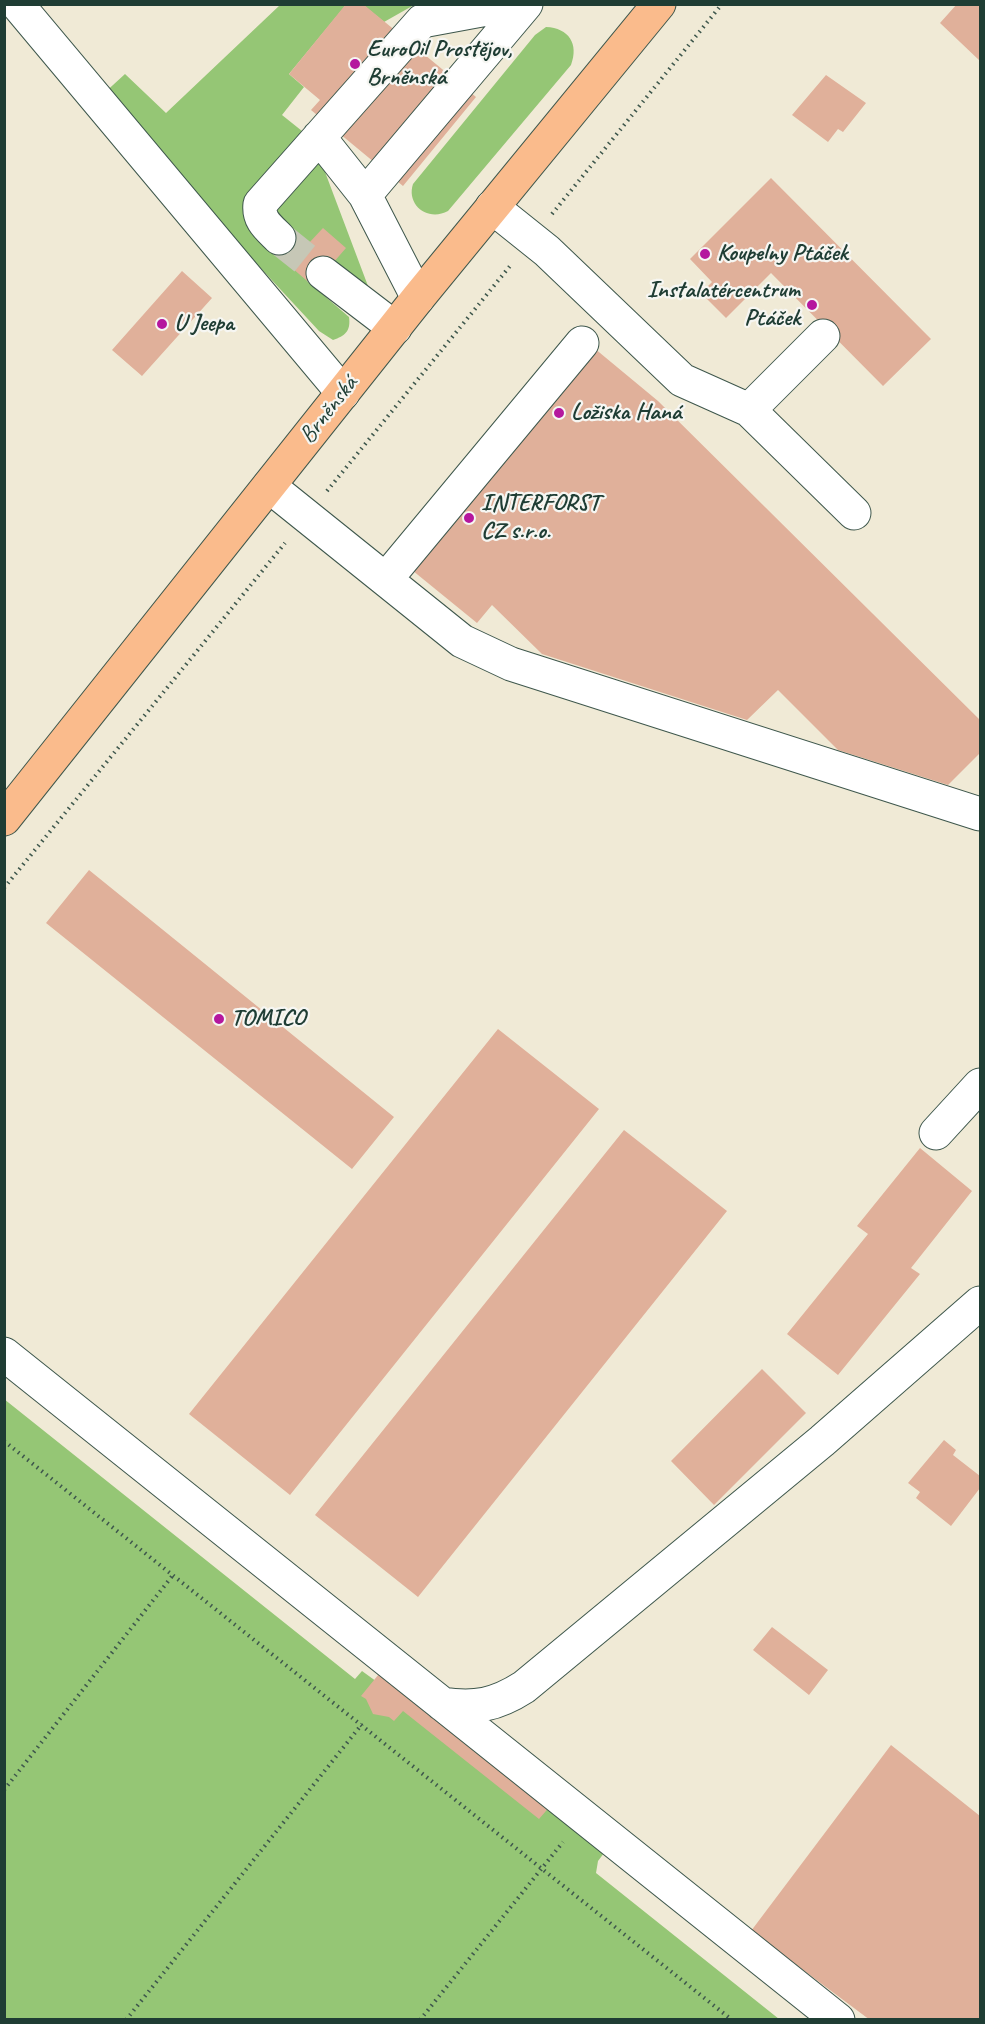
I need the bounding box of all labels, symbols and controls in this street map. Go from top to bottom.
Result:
place label: EuroOil Prostějov, Brněnská [367,36,512,92]
marker: EuroOil Prostějov, Brněnská [348,57,362,71]
place label: Koupelny Ptáček [717,240,848,268]
marker: Koupelny Ptáček [698,247,712,261]
place label: Instalatércentrum Ptáček [647,277,800,333]
marker: Instalatércentrum Ptáček [805,298,819,312]
place label: U Jeepa [174,310,234,338]
marker: U Jeepa [155,317,169,331]
street label: Brněnská [294,370,364,450]
place label: Ložiska Haná [571,399,681,427]
marker: Ložiska Haná [552,406,566,420]
place label: INTERFORST CZ s.r.o. [481,490,600,546]
marker: INTERFORST CZ s.r.o. [462,511,476,525]
place label: TOMICO [231,1005,305,1033]
marker: TOMICO [212,1012,226,1026]

